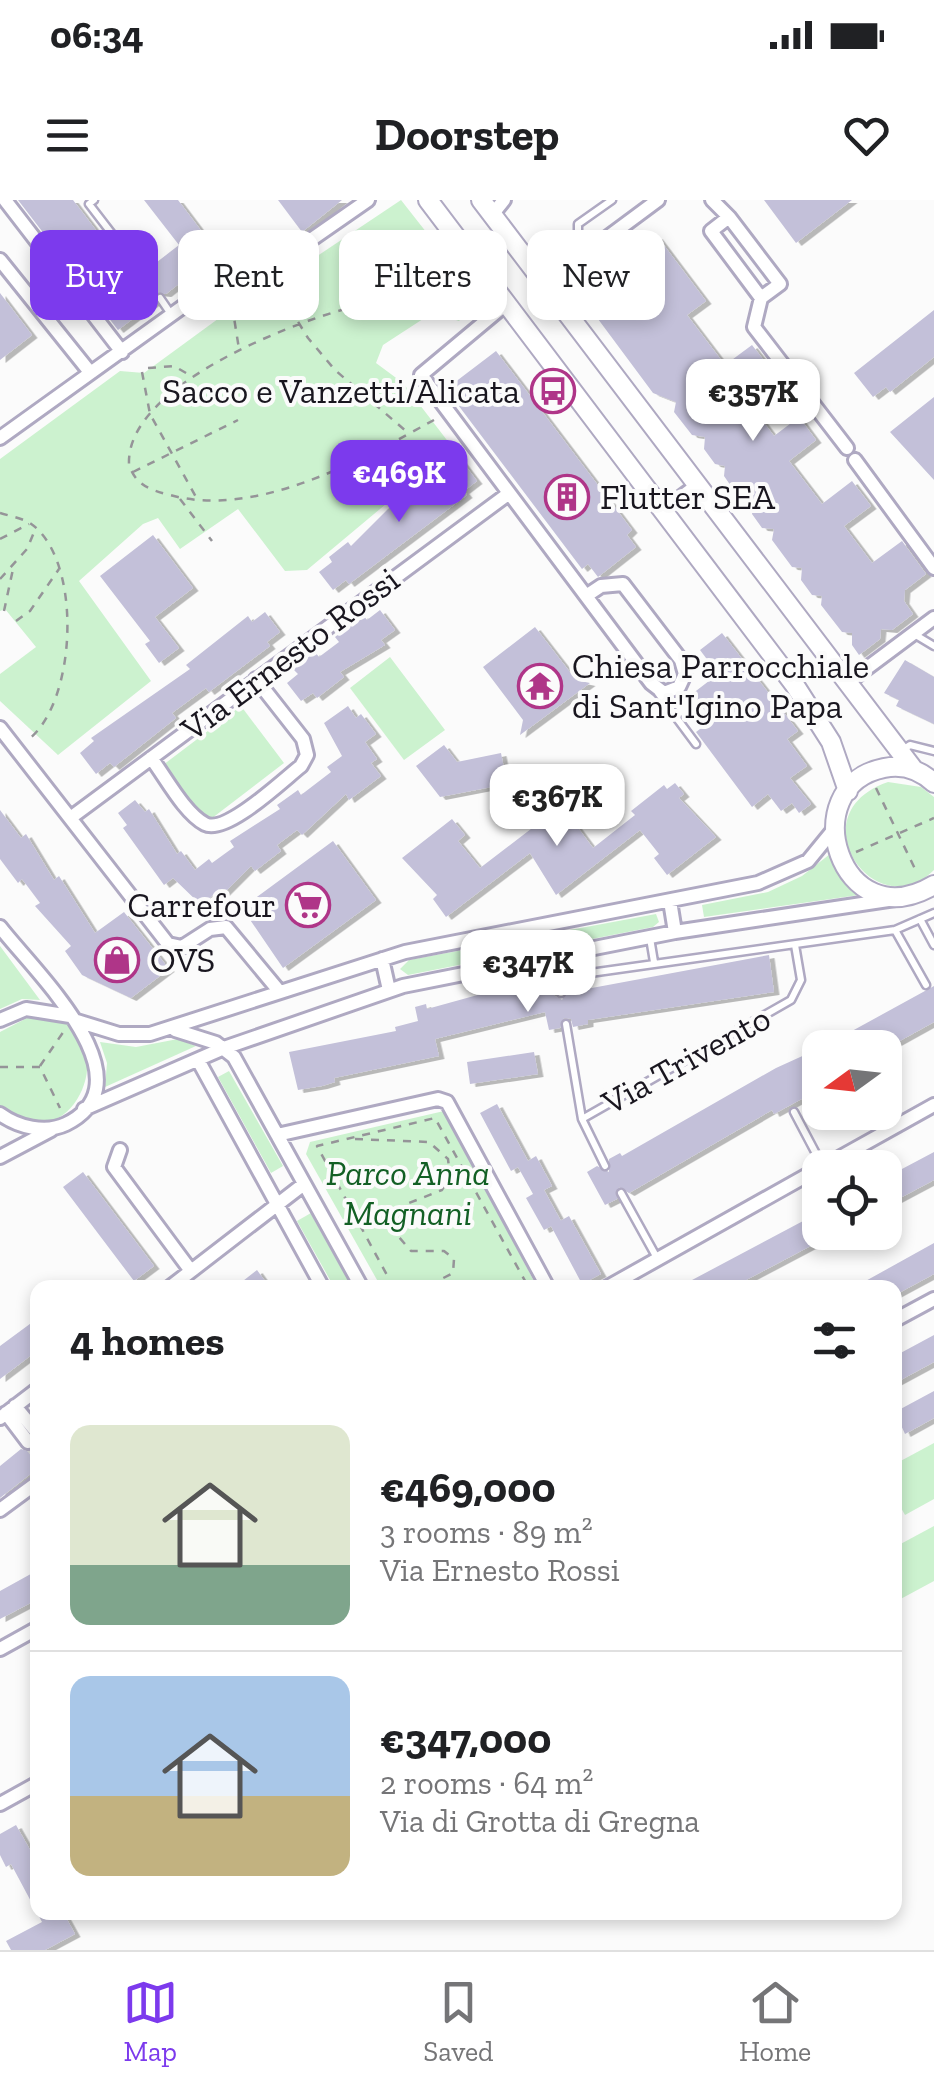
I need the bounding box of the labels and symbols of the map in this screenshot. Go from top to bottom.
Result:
pin: €357K [683,359,823,444]
bus stop icon: Sacco e Vanzetti/Alicata [530,368,576,414]
place label: Sacco e Vanzetti/Alicata [162,370,520,412]
pin: €469K [329,440,469,525]
building icon: Flutter SEA [544,474,590,520]
place label: Flutter SEA [600,476,775,518]
street label: Via Ernesto Rossi [172,558,408,750]
place label: Chiesa Parrocchiale di Sant'Igino Papa [572,645,869,727]
temple icon: Chiesa Parrocchiale di Sant'Igino Papa [517,663,563,709]
pin: €367K [487,764,627,849]
supermarket icon: Carrefour [285,882,331,928]
place label: Carrefour [127,884,276,926]
pin: €347K [458,930,598,1015]
shop icon: OVS [94,937,140,983]
place label: OVS [150,939,215,981]
street label: Via Trivento [594,997,777,1124]
north arrow [802,1030,902,1130]
park label: Parco Anna Magnani [326,1152,490,1234]

